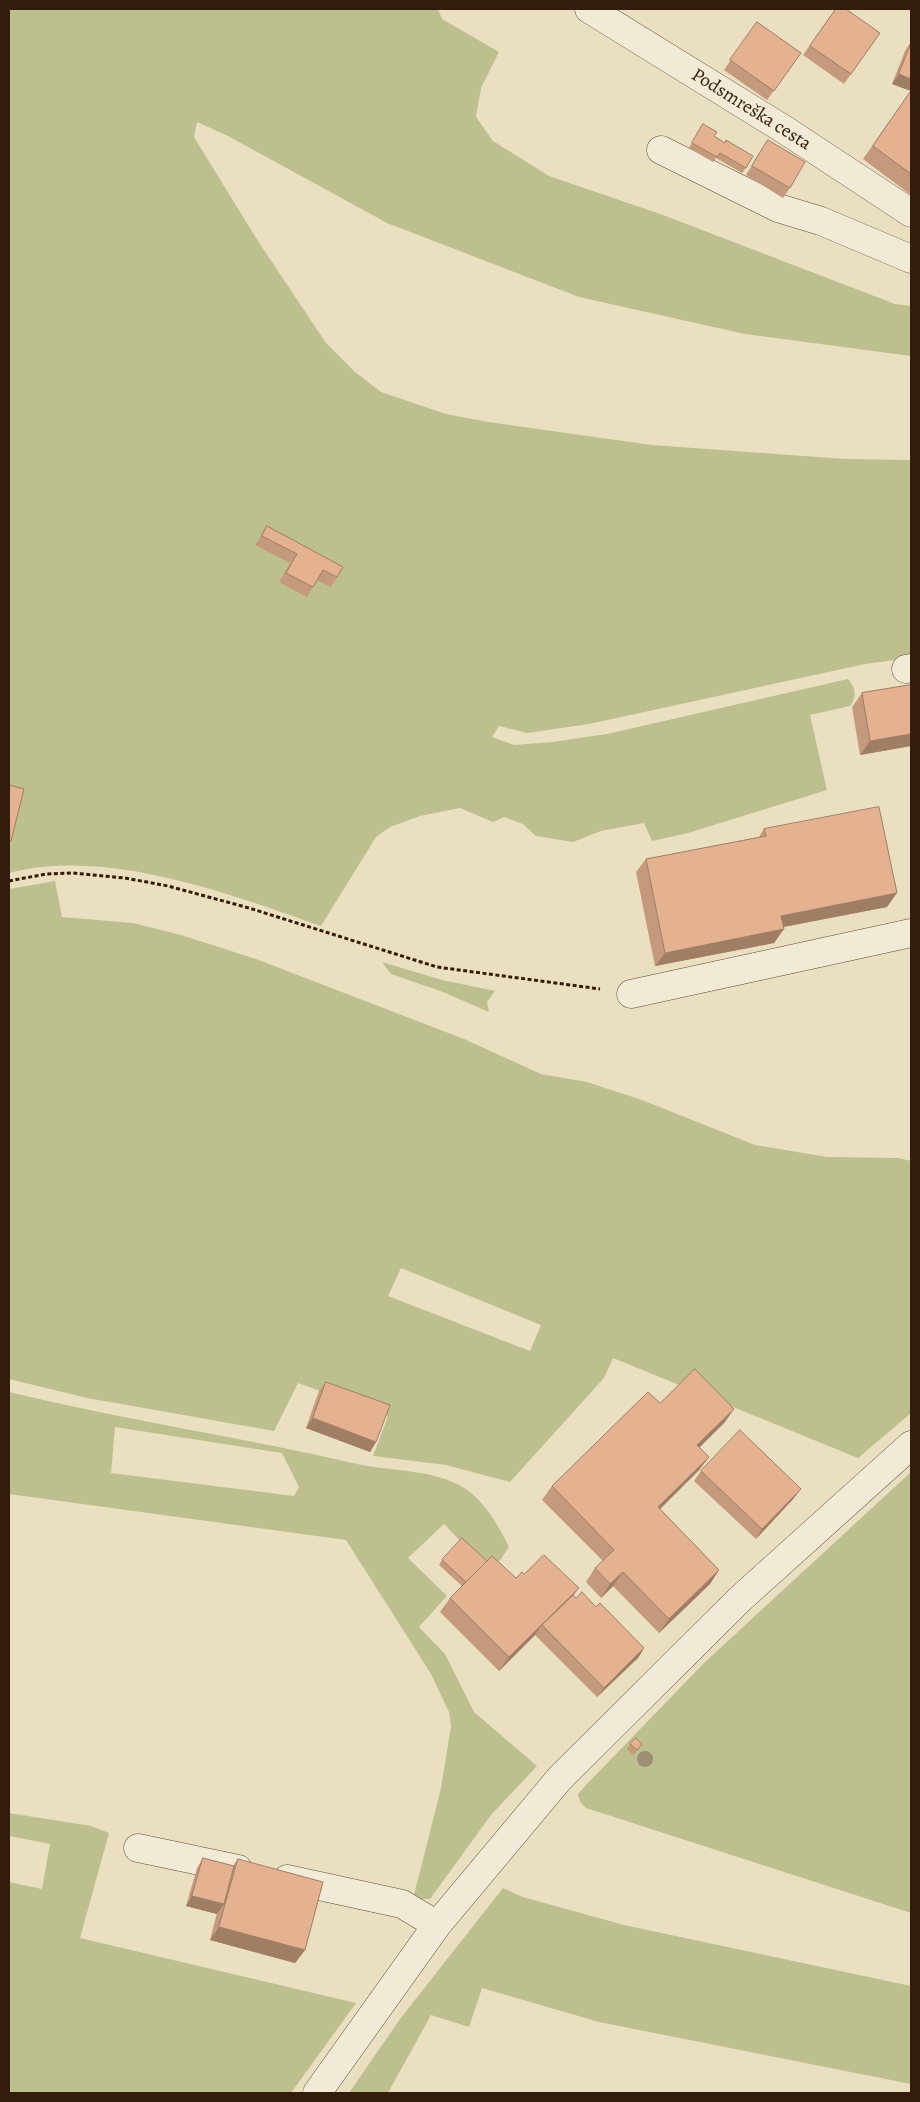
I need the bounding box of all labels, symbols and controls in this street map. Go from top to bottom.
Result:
street label: Podsmreška cesta [687,64,815,156]

